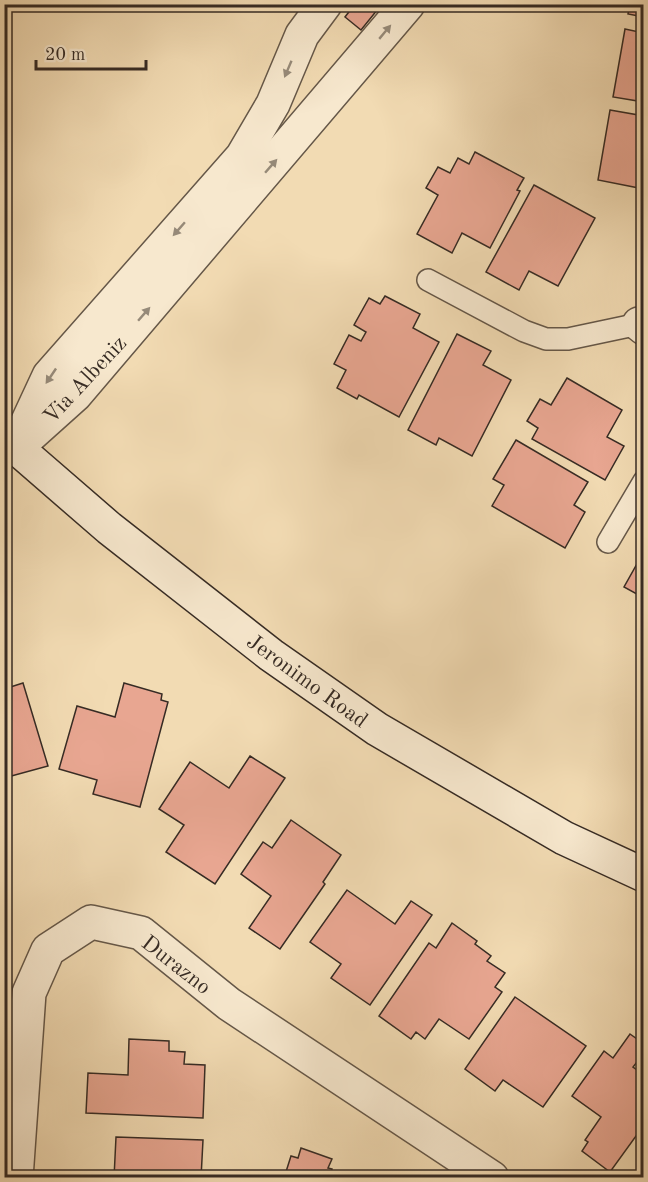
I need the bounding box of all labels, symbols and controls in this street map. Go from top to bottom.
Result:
one-way arrow [378,25,391,40]
scale bar [36,33,146,71]
text: 20 m [45,46,85,64]
one-way arrow [283,61,292,78]
one-way arrow [264,159,277,174]
one-way arrow [172,221,185,237]
one-way arrow [137,307,150,322]
street label: Via Albeniz [40,332,131,428]
one-way arrow [45,368,57,384]
street label: Jeronimo Road [242,631,371,733]
street label: Durazno [137,932,215,999]

